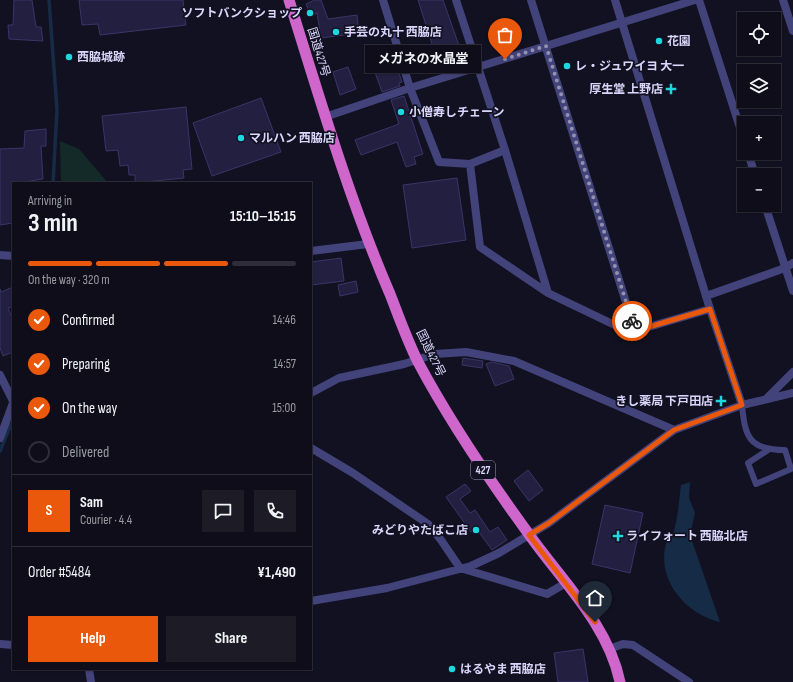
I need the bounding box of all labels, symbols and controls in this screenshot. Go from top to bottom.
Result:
place label: ソフトバンクショップ [181,6,302,21]
marker: ソフトバンクショップ [305,8,315,18]
map controls [737,12,781,212]
button: locate [737,12,781,56]
pin [488,18,522,59]
icon: bag [494,24,516,46]
place label: 手芸の丸十 西脇店 [344,25,442,40]
street label: 国道427号 [304,26,333,79]
marker: 手芸の丸十 西脇店 [331,27,341,37]
place label: 花園 [667,34,691,49]
marker: 花園 [654,36,664,46]
callout: メガネの水晶堂 [365,45,481,73]
place label: 西脇城跡 [77,50,125,65]
text: メガネの水晶堂 [377,51,469,67]
marker: 西脇城跡 [64,52,74,62]
place label: レ・ジュワイヨ 大一 [575,59,684,74]
marker: レ・ジュワイヨ 大一 [562,61,572,71]
button: layers [737,64,781,108]
place label: 厚生堂 上野店 [589,82,663,97]
marker: 厚生堂 上野店 [666,84,676,94]
place label: 小僧寿しチェーン [409,105,504,120]
marker: 小僧寿しチェーン [396,107,406,117]
button: + [737,116,781,160]
place label: マルハン 西脇店 [249,131,335,146]
marker: マルハン 西脇店 [236,133,246,143]
button: − [737,168,781,212]
text: Arriving in [28,193,72,209]
text: 15:10–15:15 [230,207,296,226]
text: 3 min [28,208,78,239]
text: On the way · 320 m [28,272,110,288]
courier [612,301,652,341]
icon: check [28,309,50,331]
icon: bike [621,310,643,332]
text: Confirmed [62,311,115,330]
text: 14:46 [272,312,296,328]
street label: 国道427号 [413,327,448,379]
icon: check [28,353,50,375]
text: Preparing [62,355,110,374]
text: 14:57 [273,356,296,372]
place label: きし薬局 下戸田店 [615,394,713,409]
marker: きし薬局 下戸田店 [716,396,726,406]
icon: check [28,397,50,419]
text: On the way [62,399,117,418]
text: 15:00 [272,400,296,416]
text: Delivered [62,443,109,462]
road number: 427 [471,461,495,479]
button: chat [202,490,244,532]
button: phone [254,490,296,532]
text: Sam [80,493,103,512]
text: S [46,501,52,520]
text: Courier · 4.4 [80,512,132,528]
place label: みどりやたばこ店 [372,523,468,538]
marker: みどりやたばこ店 [471,525,481,535]
place label: ライフォート 西脇北店 [626,529,748,544]
marker: ライフォート 西脇北店 [613,531,623,541]
text: Order #5484 [28,563,91,582]
text: ¥1,490 [257,563,296,582]
pin [578,581,612,622]
icon: home [584,587,606,609]
button: Help [28,616,158,662]
button: Share [166,616,296,662]
place label: はるやま 西脇店 [460,662,546,677]
marker: はるやま 西脇店 [447,664,457,674]

